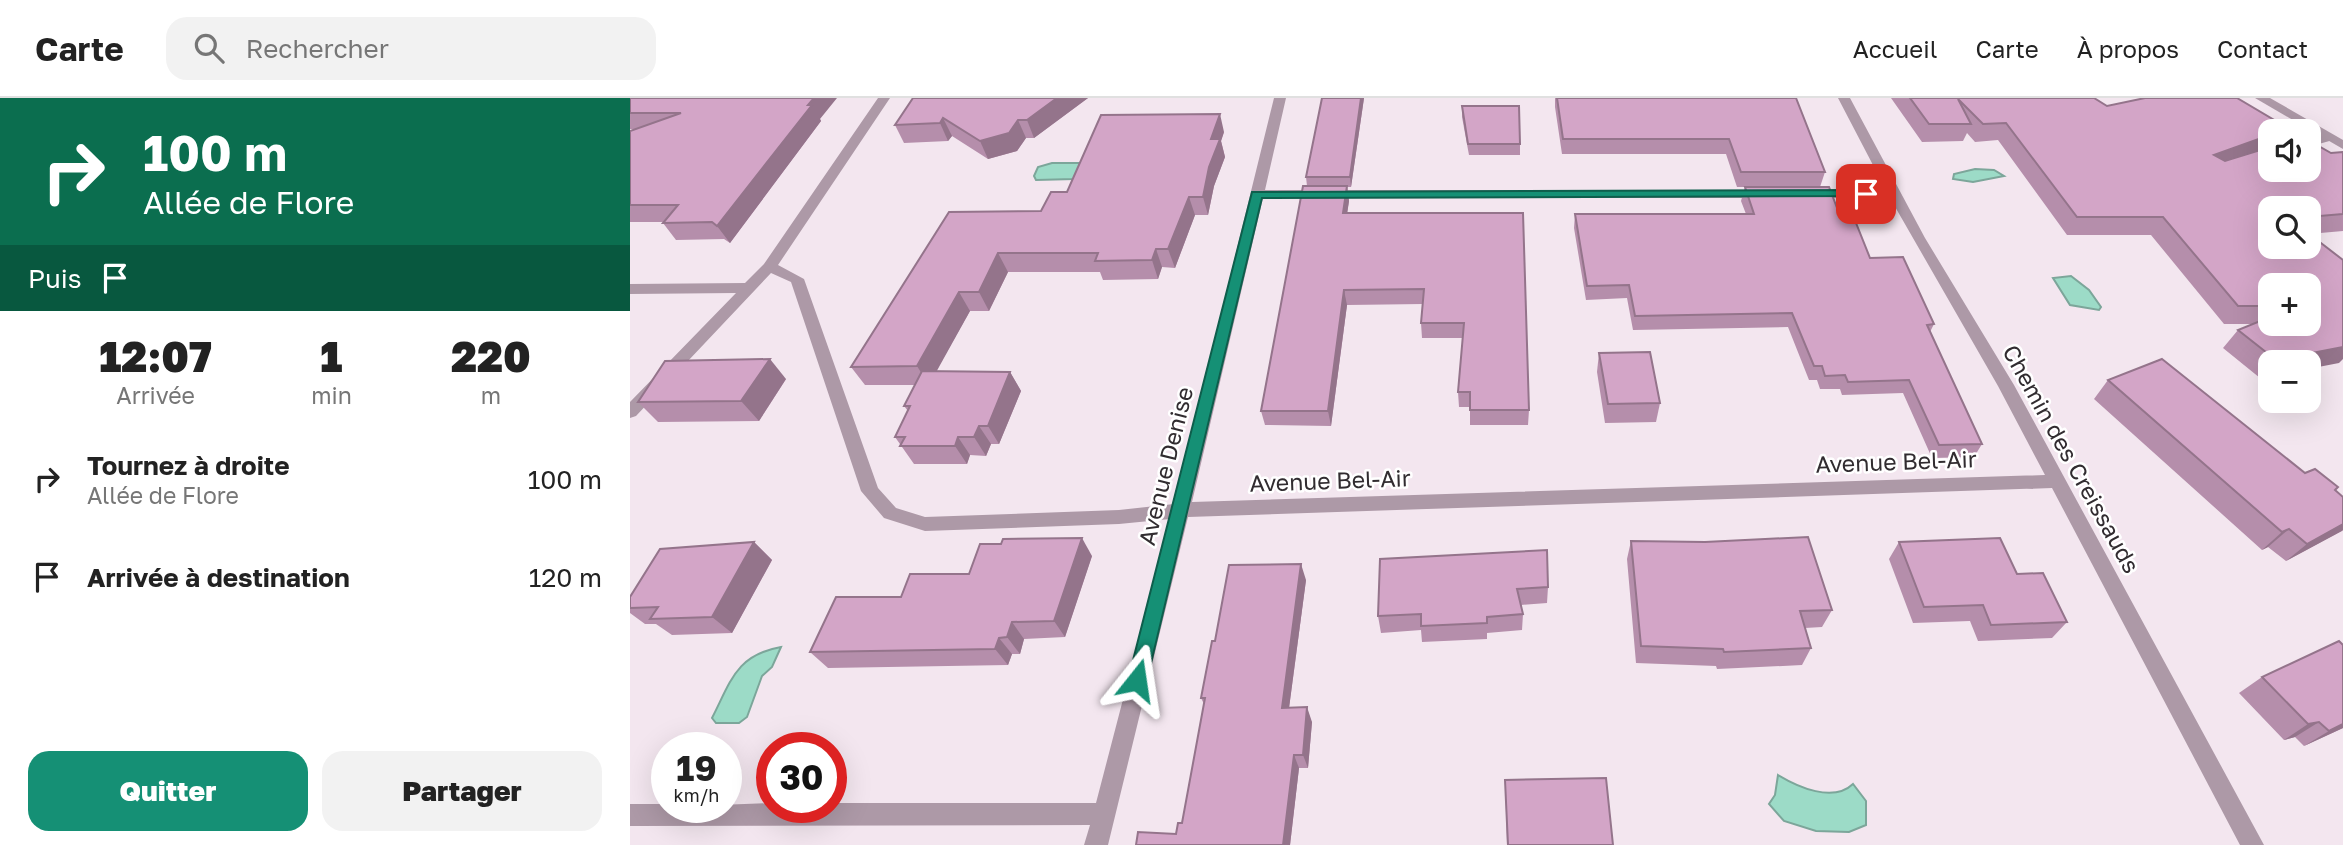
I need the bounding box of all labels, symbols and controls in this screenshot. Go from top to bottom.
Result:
search box [166,17,656,80]
text: Carte [35,29,124,68]
icon: search [190,29,228,67]
text: Rechercher [246,33,389,64]
text: Accueil [1853,34,1937,63]
text: Carte [1975,34,2039,63]
text: À propos [2077,34,2179,63]
text: Contact [2217,34,2308,63]
map controls [2258,119,2321,413]
button: sound [2258,119,2321,182]
text: 100 m [143,123,287,182]
icon: right [28,126,119,217]
pin [1836,164,1896,224]
icon: arrive [1847,175,1885,213]
text: Allée de Flore [143,183,354,221]
button: search [2258,196,2321,259]
icon: arrive [96,259,134,297]
text: Puis [28,263,82,294]
button: + [2258,273,2321,336]
text: 12:07 [99,331,212,381]
text: 1 [320,331,343,381]
text: 220 [451,331,531,381]
street label: Chemin des Creissauds [1997,340,2146,577]
button: − [2258,350,2321,413]
text: Arrivée [116,381,195,409]
text: min [311,381,352,409]
text: m [481,381,501,409]
street label: Avenue Denise [1132,384,1198,548]
street label: Avenue Bel-Air [1815,444,1977,478]
text: Tournez à droite [87,450,290,481]
icon: right [28,460,66,498]
street label: Avenue Bel-Air [1249,463,1411,497]
text: 100 m [528,464,602,495]
text: Allée de Flore [87,481,239,509]
icon: arrive [28,558,66,596]
text: Arrivée à destination [87,562,350,593]
text: 120 m [529,562,602,593]
position arrow [1100,643,1174,717]
speed limit sign: 30 [756,732,847,823]
text: 19 [676,747,717,789]
button: Quitter [28,751,308,831]
button: Partager [322,751,602,831]
text: km/h [674,784,719,806]

